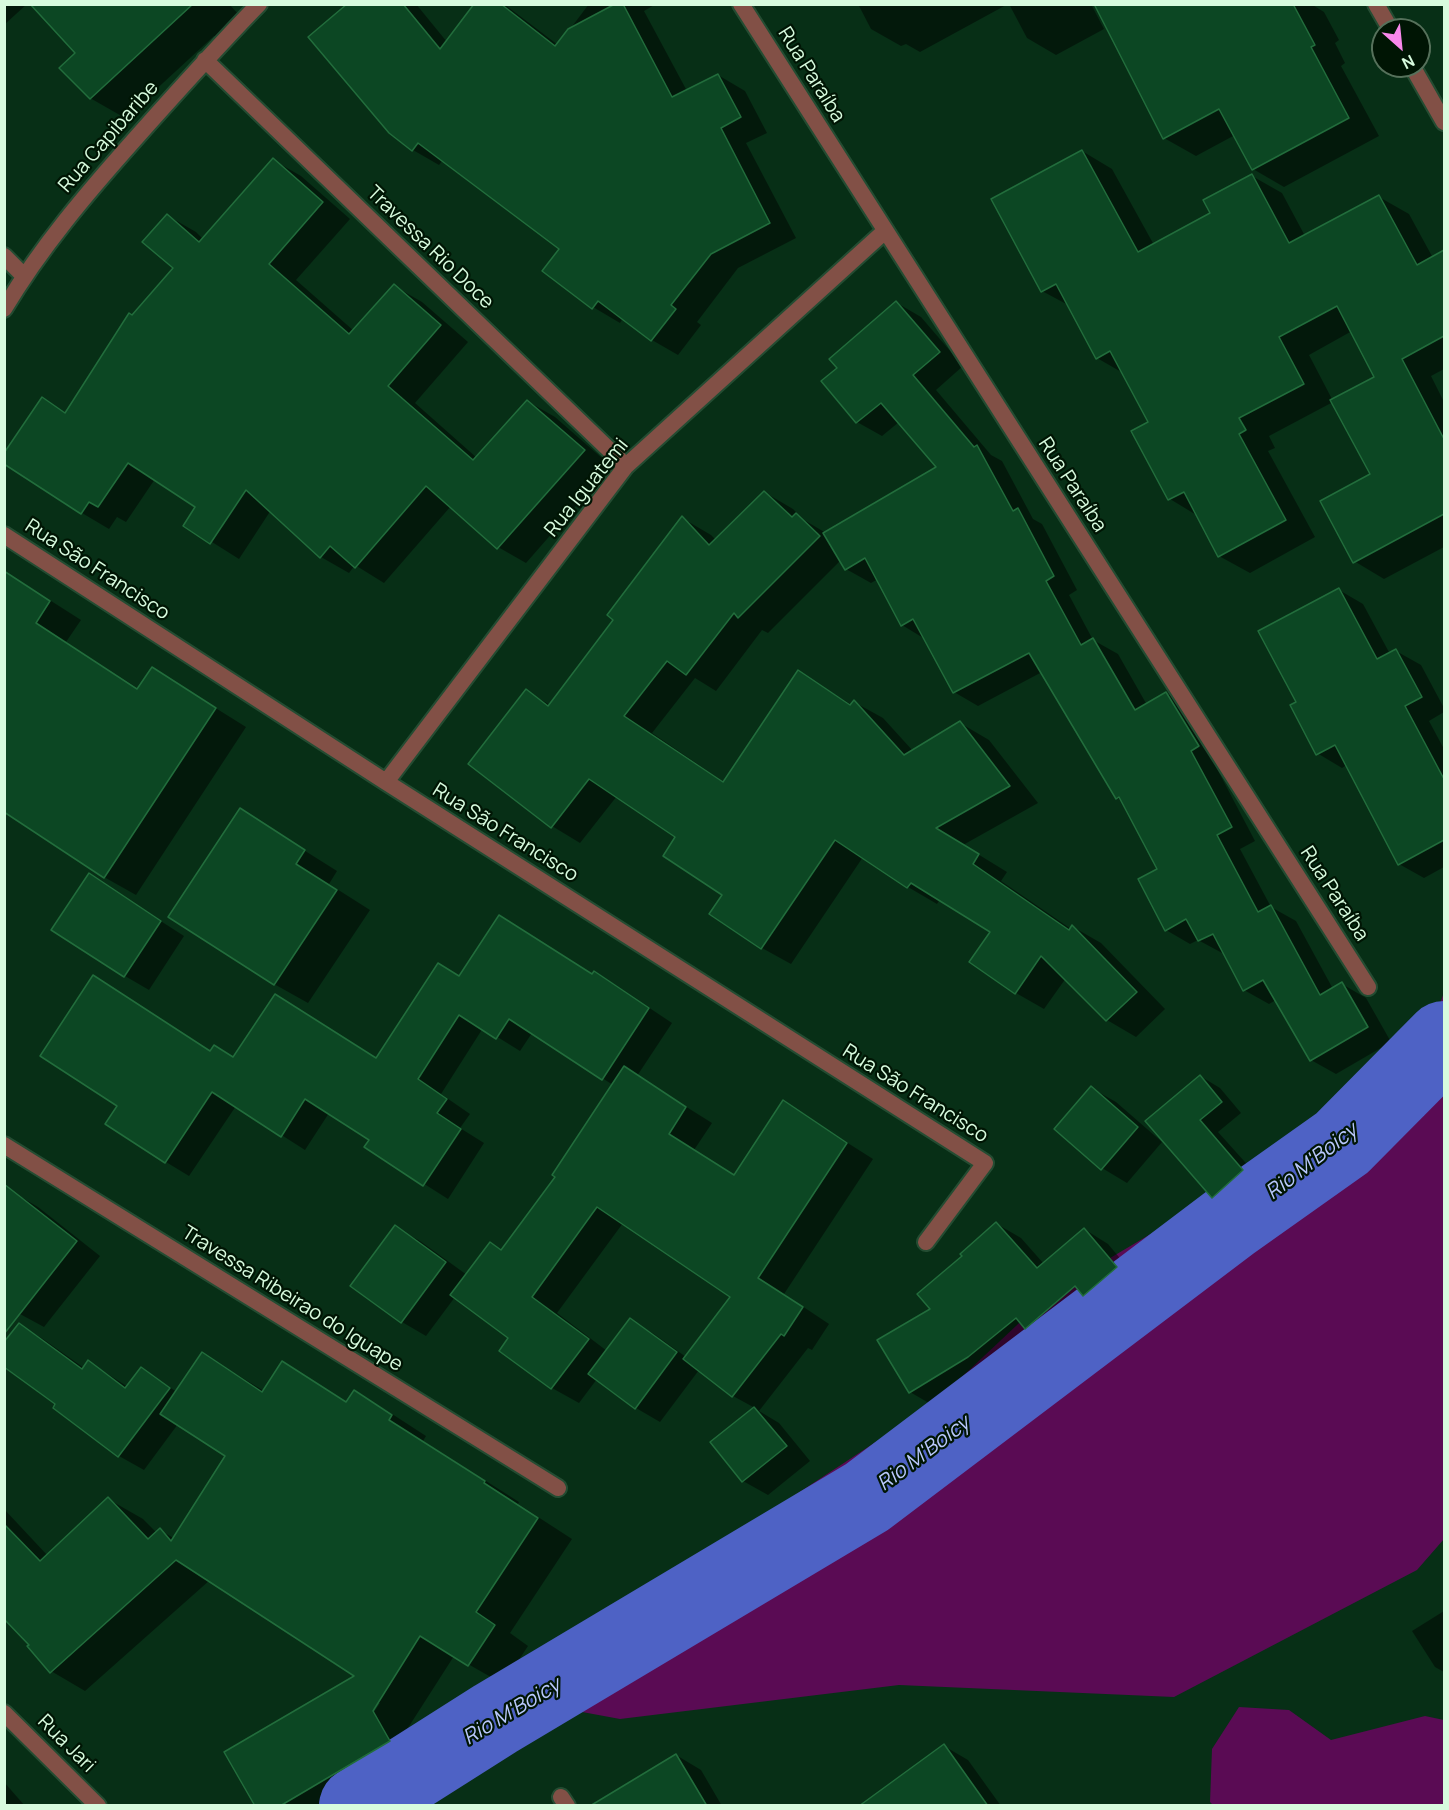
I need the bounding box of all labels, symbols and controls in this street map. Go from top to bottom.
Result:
north arrow [1371,18,1431,78]
street label: Rua Paraíba [772,23,850,127]
text: N [1398,50,1418,75]
street label: Rua Capibaribe [54,76,164,198]
street label: Travessa Rio Doce [362,181,498,315]
street label: Rua Paraíba [1033,433,1111,537]
street label: Rua Iguatemi [540,434,634,542]
street label: Rua São Francisco [20,514,174,626]
street label: Rua São Francisco [428,779,582,887]
street label: Rua Paraíba [1295,842,1373,946]
street label: Rua São Francisco [838,1040,992,1148]
water label: Rio M'Boicy [1261,1118,1363,1206]
street label: Travessa Ribeirao do Iguape [177,1221,407,1377]
water label: Rio M'Boicy [873,1411,975,1497]
water label: Rio M'Boicy [459,1673,565,1751]
street label: Rua Jari [32,1710,100,1778]

